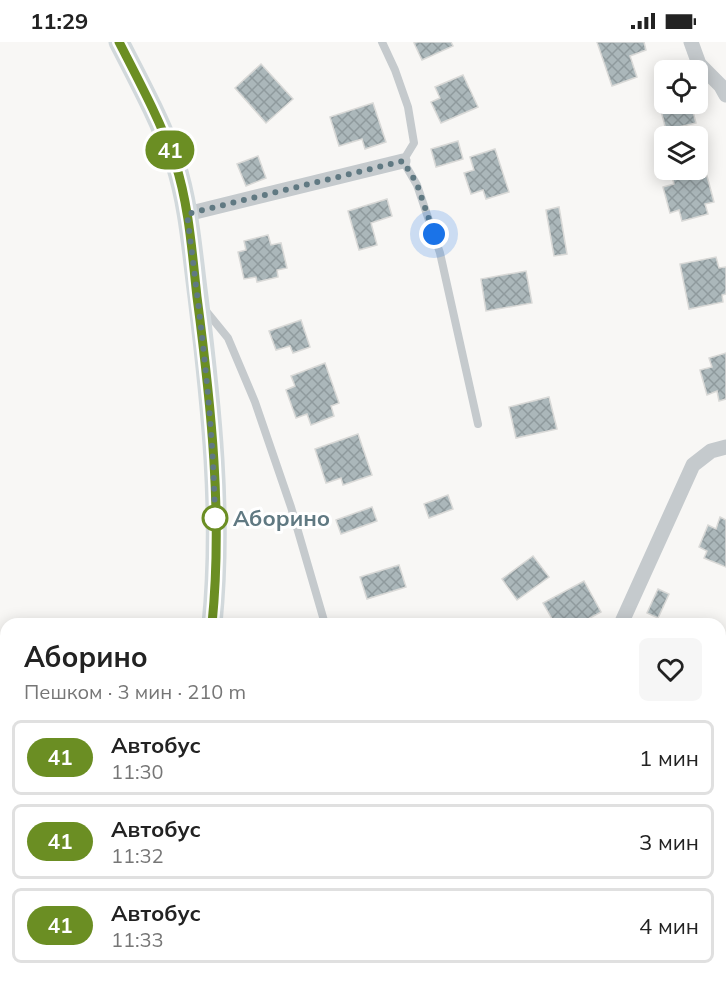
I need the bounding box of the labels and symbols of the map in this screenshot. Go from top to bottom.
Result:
line badge: 41 [143,130,197,170]
your location [419,219,449,249]
place label: Аборино [233,504,330,532]
marker: Аборино [202,505,228,531]

